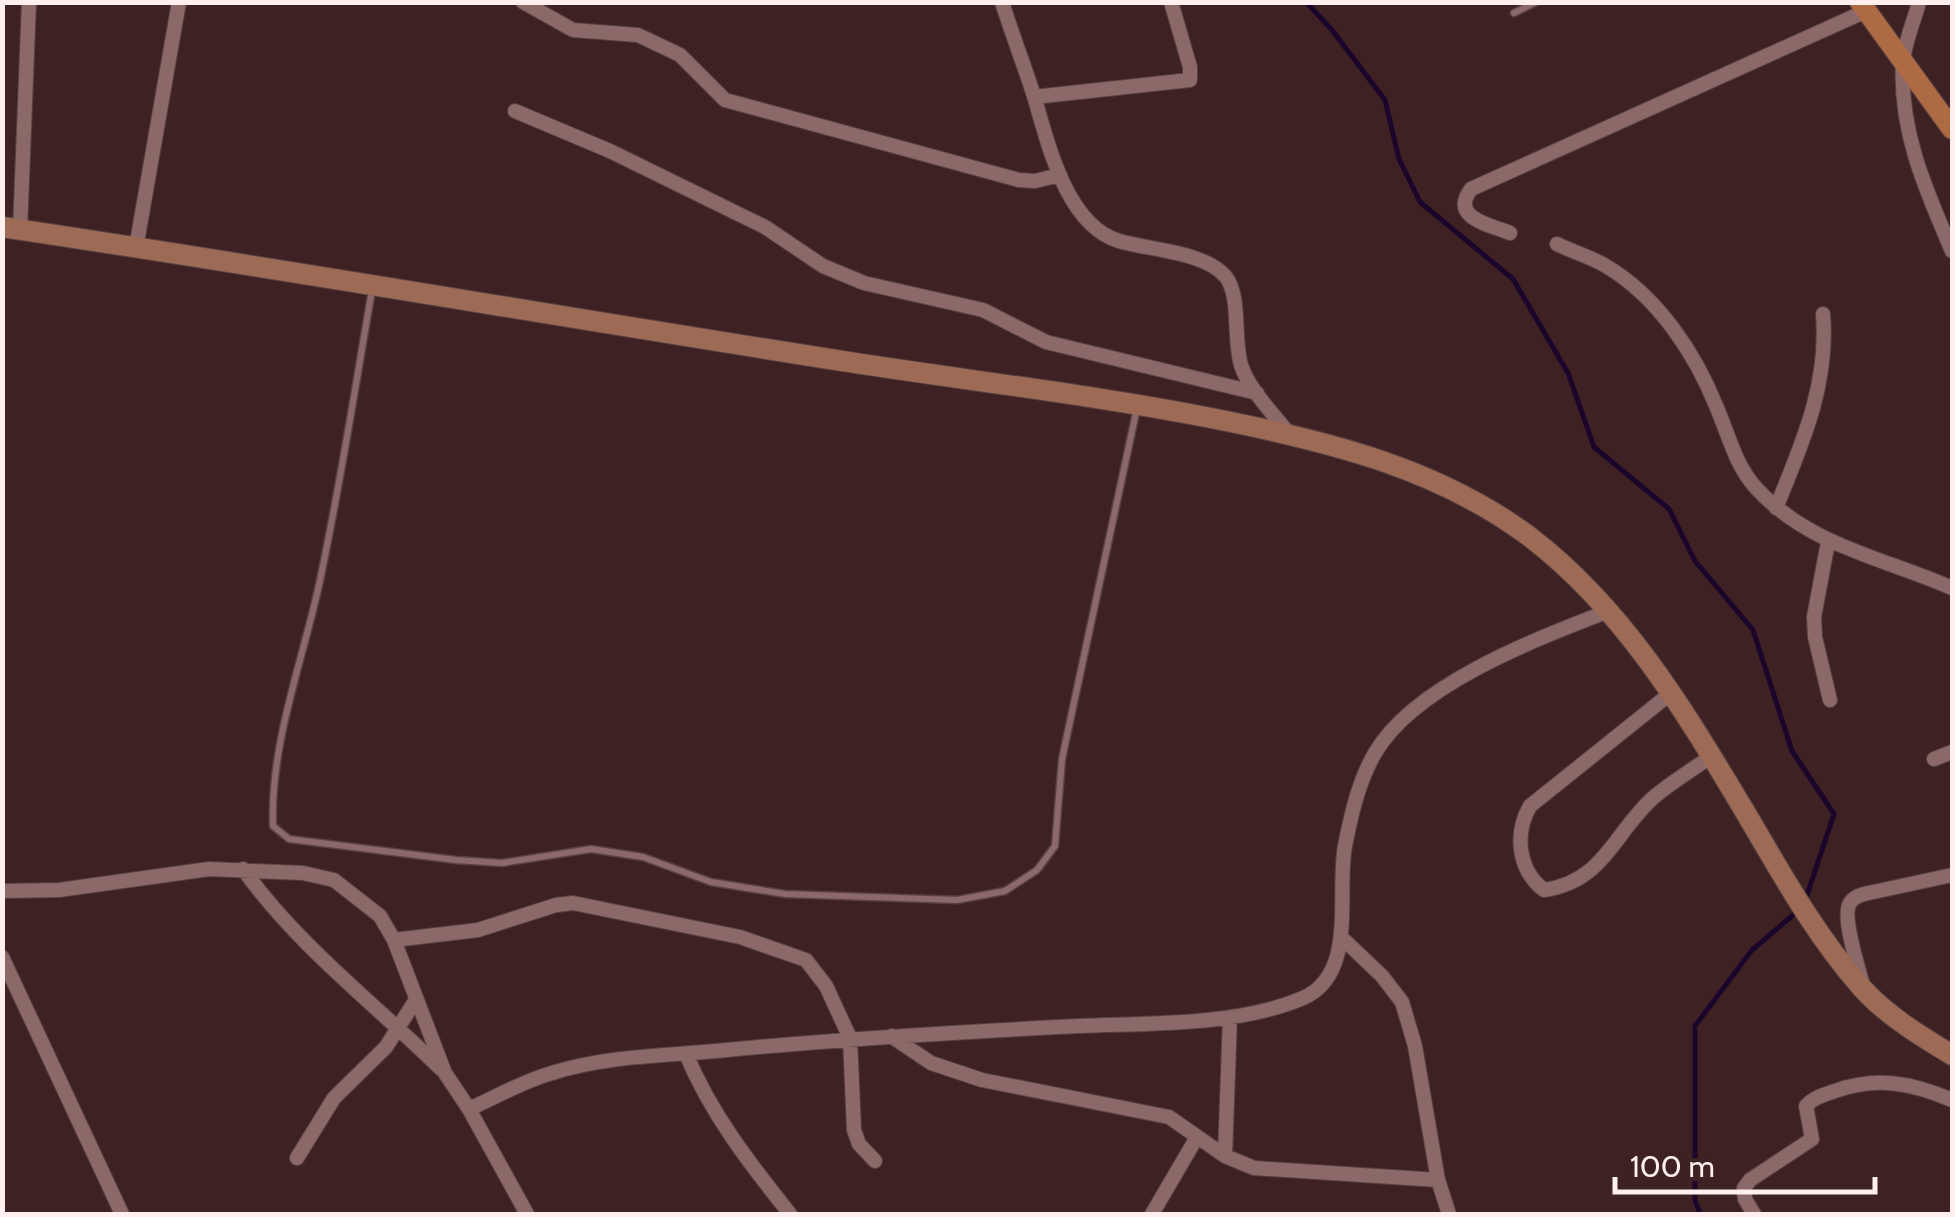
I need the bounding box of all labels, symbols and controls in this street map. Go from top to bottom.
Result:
scale bar [1615,1132,1875,1194]
text: 100 m [1630,1148,1715,1185]

